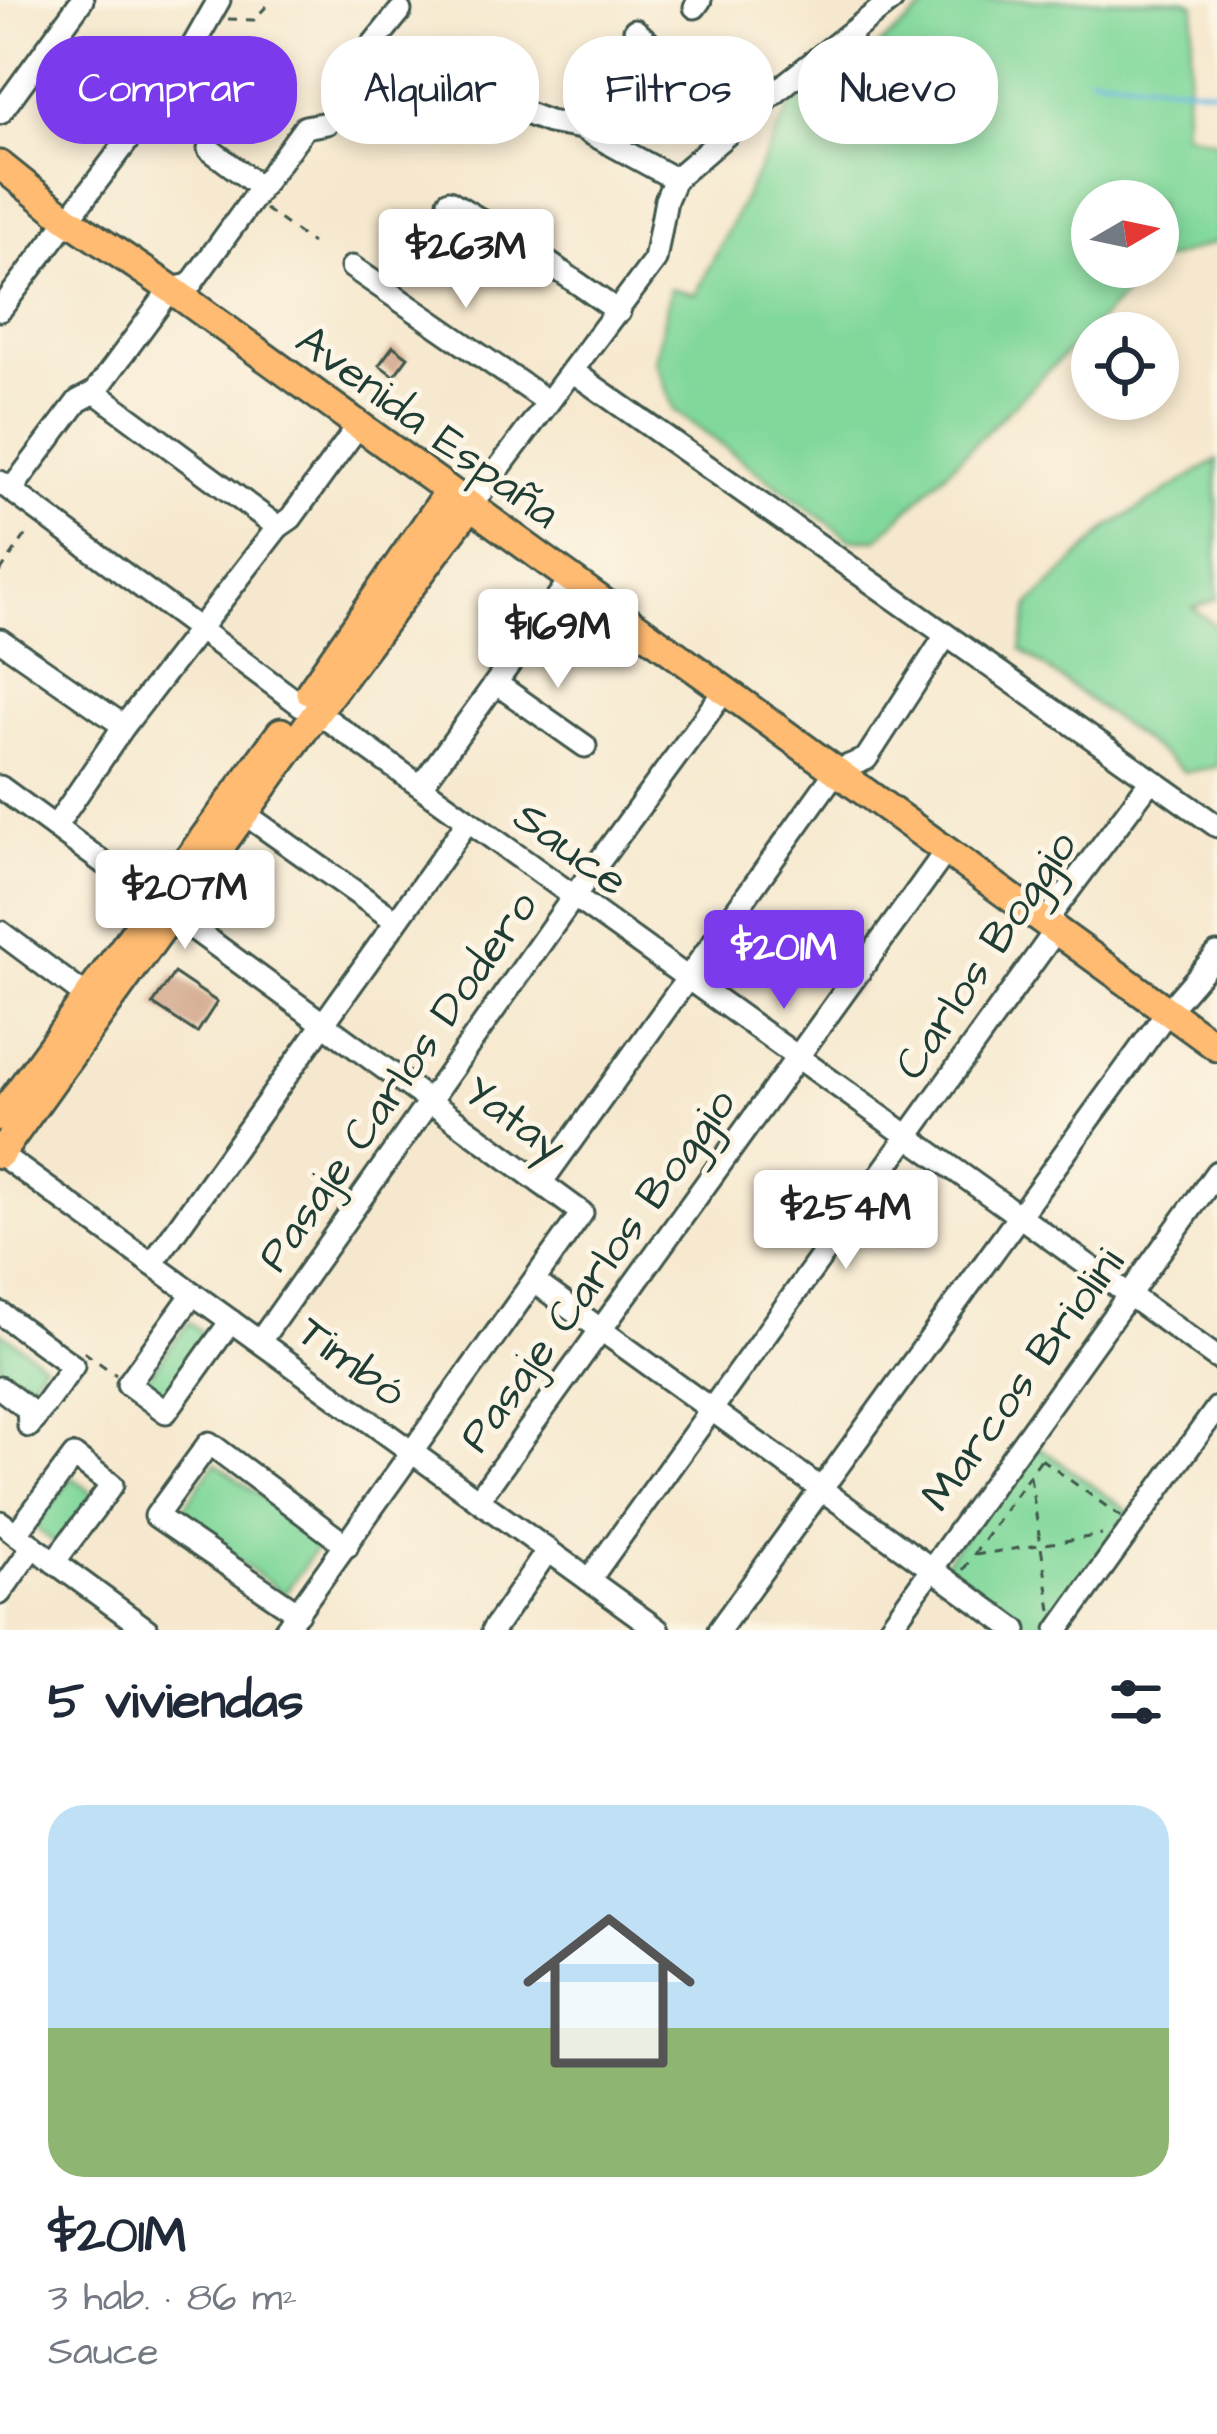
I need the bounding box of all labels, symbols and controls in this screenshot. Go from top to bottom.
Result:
chip: Comprar [36,36,297,144]
chip: Alquilar [321,36,539,144]
chip: Filtros [563,36,774,144]
chip: Nuevo [798,36,998,144]
north arrow [1071,180,1179,288]
map controls [1071,180,1179,420]
pin: $263M [382,209,550,311]
text: $263M [406,221,526,275]
street label: Avenida España [283,311,572,544]
button: locate [1071,312,1179,420]
pin: $169M [474,589,642,691]
text: $169M [505,601,611,655]
street label: Sauce [500,787,640,912]
street label: Carlos Boggio [880,819,1093,1093]
pin: $207M [101,850,269,952]
text: $207M [123,862,247,916]
street label: Pasaje Carlos Dodero [243,879,554,1285]
pin: $201M [700,910,868,1012]
text: $201M [731,922,837,976]
street label: Yatay [450,1061,578,1178]
street label: Pasaje Carlos Boggio [445,1076,752,1465]
pin: $254M [762,1170,930,1272]
text: $254M [781,1182,911,1236]
street label: Marcos Briolini [907,1235,1140,1524]
street label: Timbó [284,1302,418,1423]
text: 5 viviendas [48,1667,304,1738]
icon: filters [1103,1669,1169,1735]
icon: home [501,1883,717,2099]
text: $201M [48,2201,186,2272]
text: 3 hab. · 86 m² [48,2272,297,2326]
text: Sauce [48,2326,159,2380]

